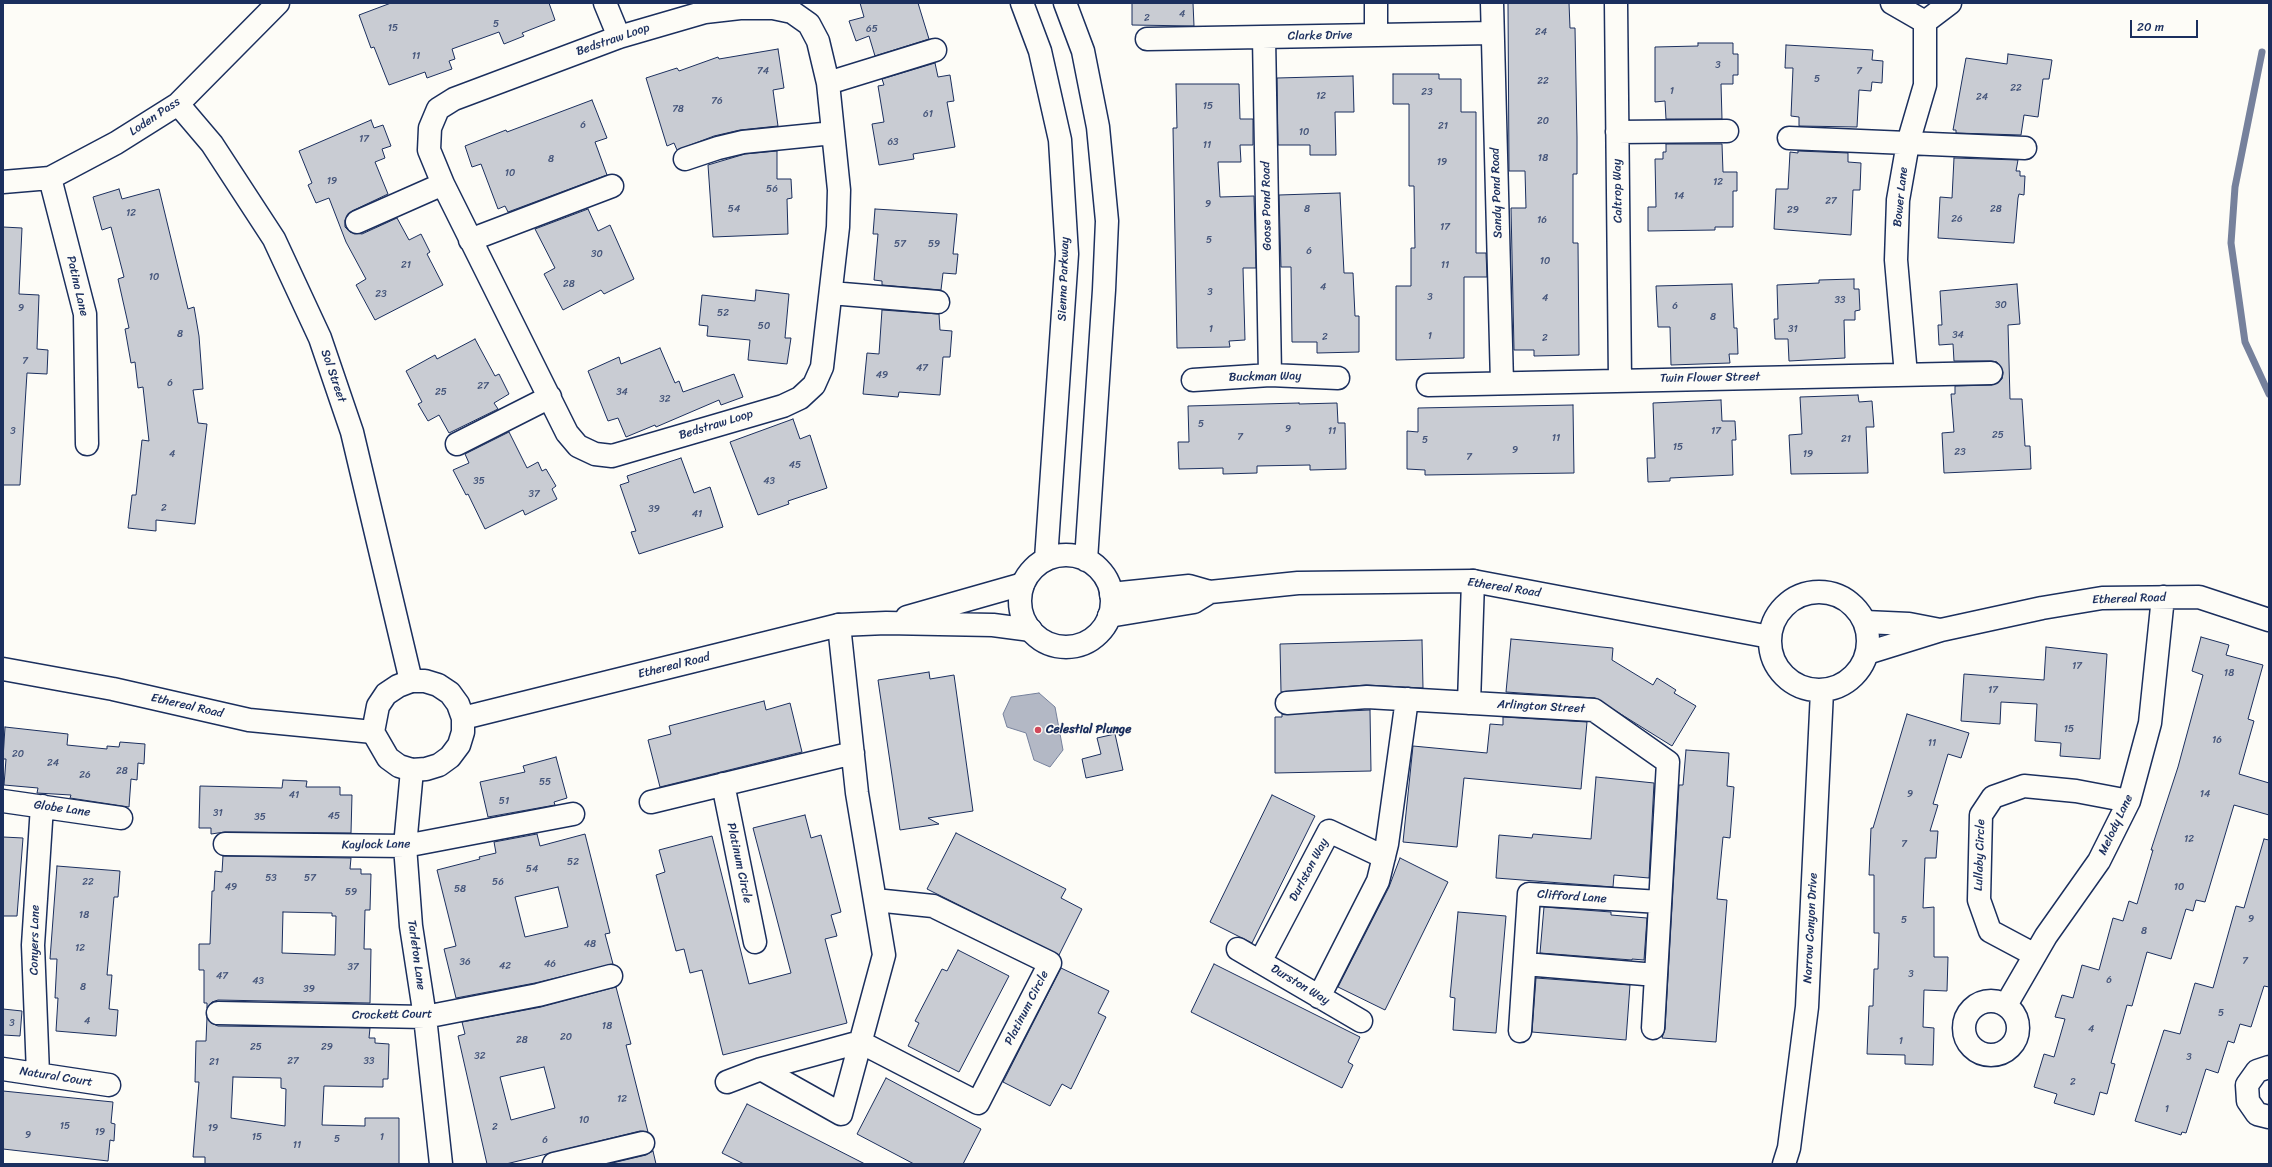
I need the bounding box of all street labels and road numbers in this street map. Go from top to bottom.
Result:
street label: Bedstraw Loop [574,21,652,59]
street label: Clarke Drive [1288,28,1352,44]
street label: Loden Pass [127,95,183,139]
street label: Sandy Pond Road [1488,147,1506,239]
street label: Caltrop Way [1610,159,1626,223]
street label: Goose Pond Road [1259,161,1275,251]
street label: Bower Lane [1891,166,1911,228]
street label: Sienna Parkway [1055,237,1073,321]
street label: Patina Lane [63,254,91,318]
street label: Sol Street [317,348,349,404]
street label: Buckman Way [1229,369,1301,385]
street label: Twin Flower Street [1660,370,1760,386]
street label: Bedstraw Loop [677,407,755,443]
street label: Ethereal Road [1466,575,1542,601]
street label: Ethereal Road [2092,591,2166,607]
street label: Ethereal Road [636,650,712,682]
street label: Ethereal Road [149,691,225,721]
street label: Arlington Street [1497,698,1585,716]
street label: Melody Lane [2096,792,2136,858]
street label: Globe Lane [33,798,91,820]
street label: Lullaby Circle [1972,819,1988,891]
street label: Platinum Circle [723,821,755,905]
street label: Durlston Way [1286,836,1332,904]
street label: Kaylock Lane [342,837,410,853]
street label: Narrow Canyon Drive [1801,872,1821,984]
street label: Clifford Lane [1537,887,1607,907]
street label: Conyers Lane [27,905,43,975]
street label: Tarleton Lane [404,919,428,991]
street label: Durston Way [1268,962,1332,1008]
street label: Platinum Circle [1002,968,1052,1048]
street label: Crockett Court [352,1007,432,1023]
street label: Natural Court [18,1064,94,1090]

